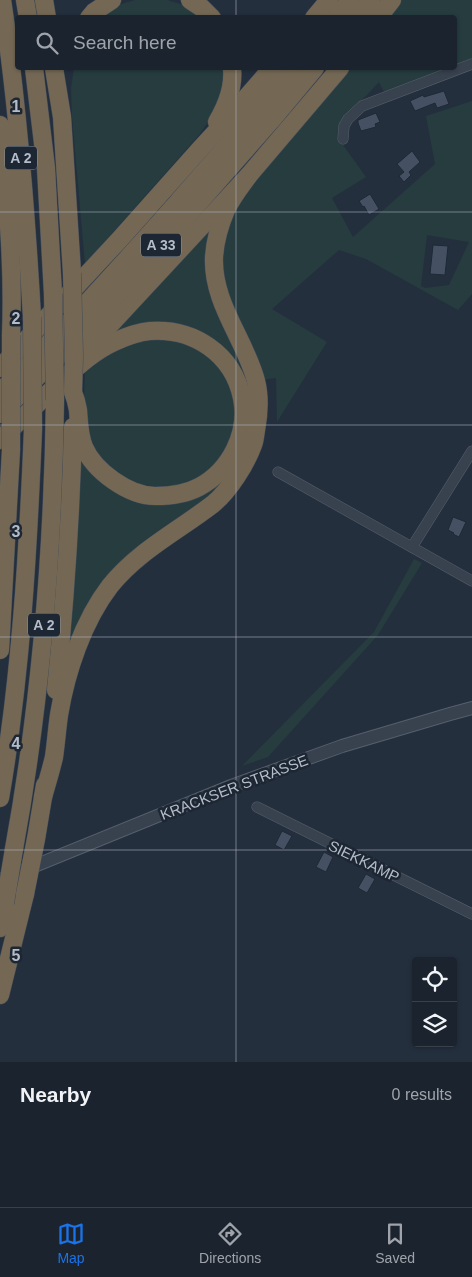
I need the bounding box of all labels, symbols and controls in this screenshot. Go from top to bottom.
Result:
search box [15,15,457,70]
icon: search [33,29,61,57]
text: Search here [73,32,177,53]
text: 1 [12,98,21,115]
road number: A 2 [5,146,37,170]
road number: A 33 [141,234,181,256]
text: 2 [12,310,21,327]
text: 3 [12,523,21,540]
road number: A 2 [28,614,60,636]
text: 4 [12,735,21,752]
street label: KRACKSER STRASSE [158,751,310,823]
street label: SIEKKAMP [326,837,402,885]
text: 5 [12,947,21,964]
map controls [412,957,457,1047]
button: locate [412,957,457,1002]
button: layers [412,1002,457,1047]
text: Nearby [20,1083,91,1106]
text: 0 results [392,1086,452,1103]
tab: Map [57,1220,85,1266]
tab: Directions [199,1220,261,1266]
tab: Saved [375,1220,415,1266]

